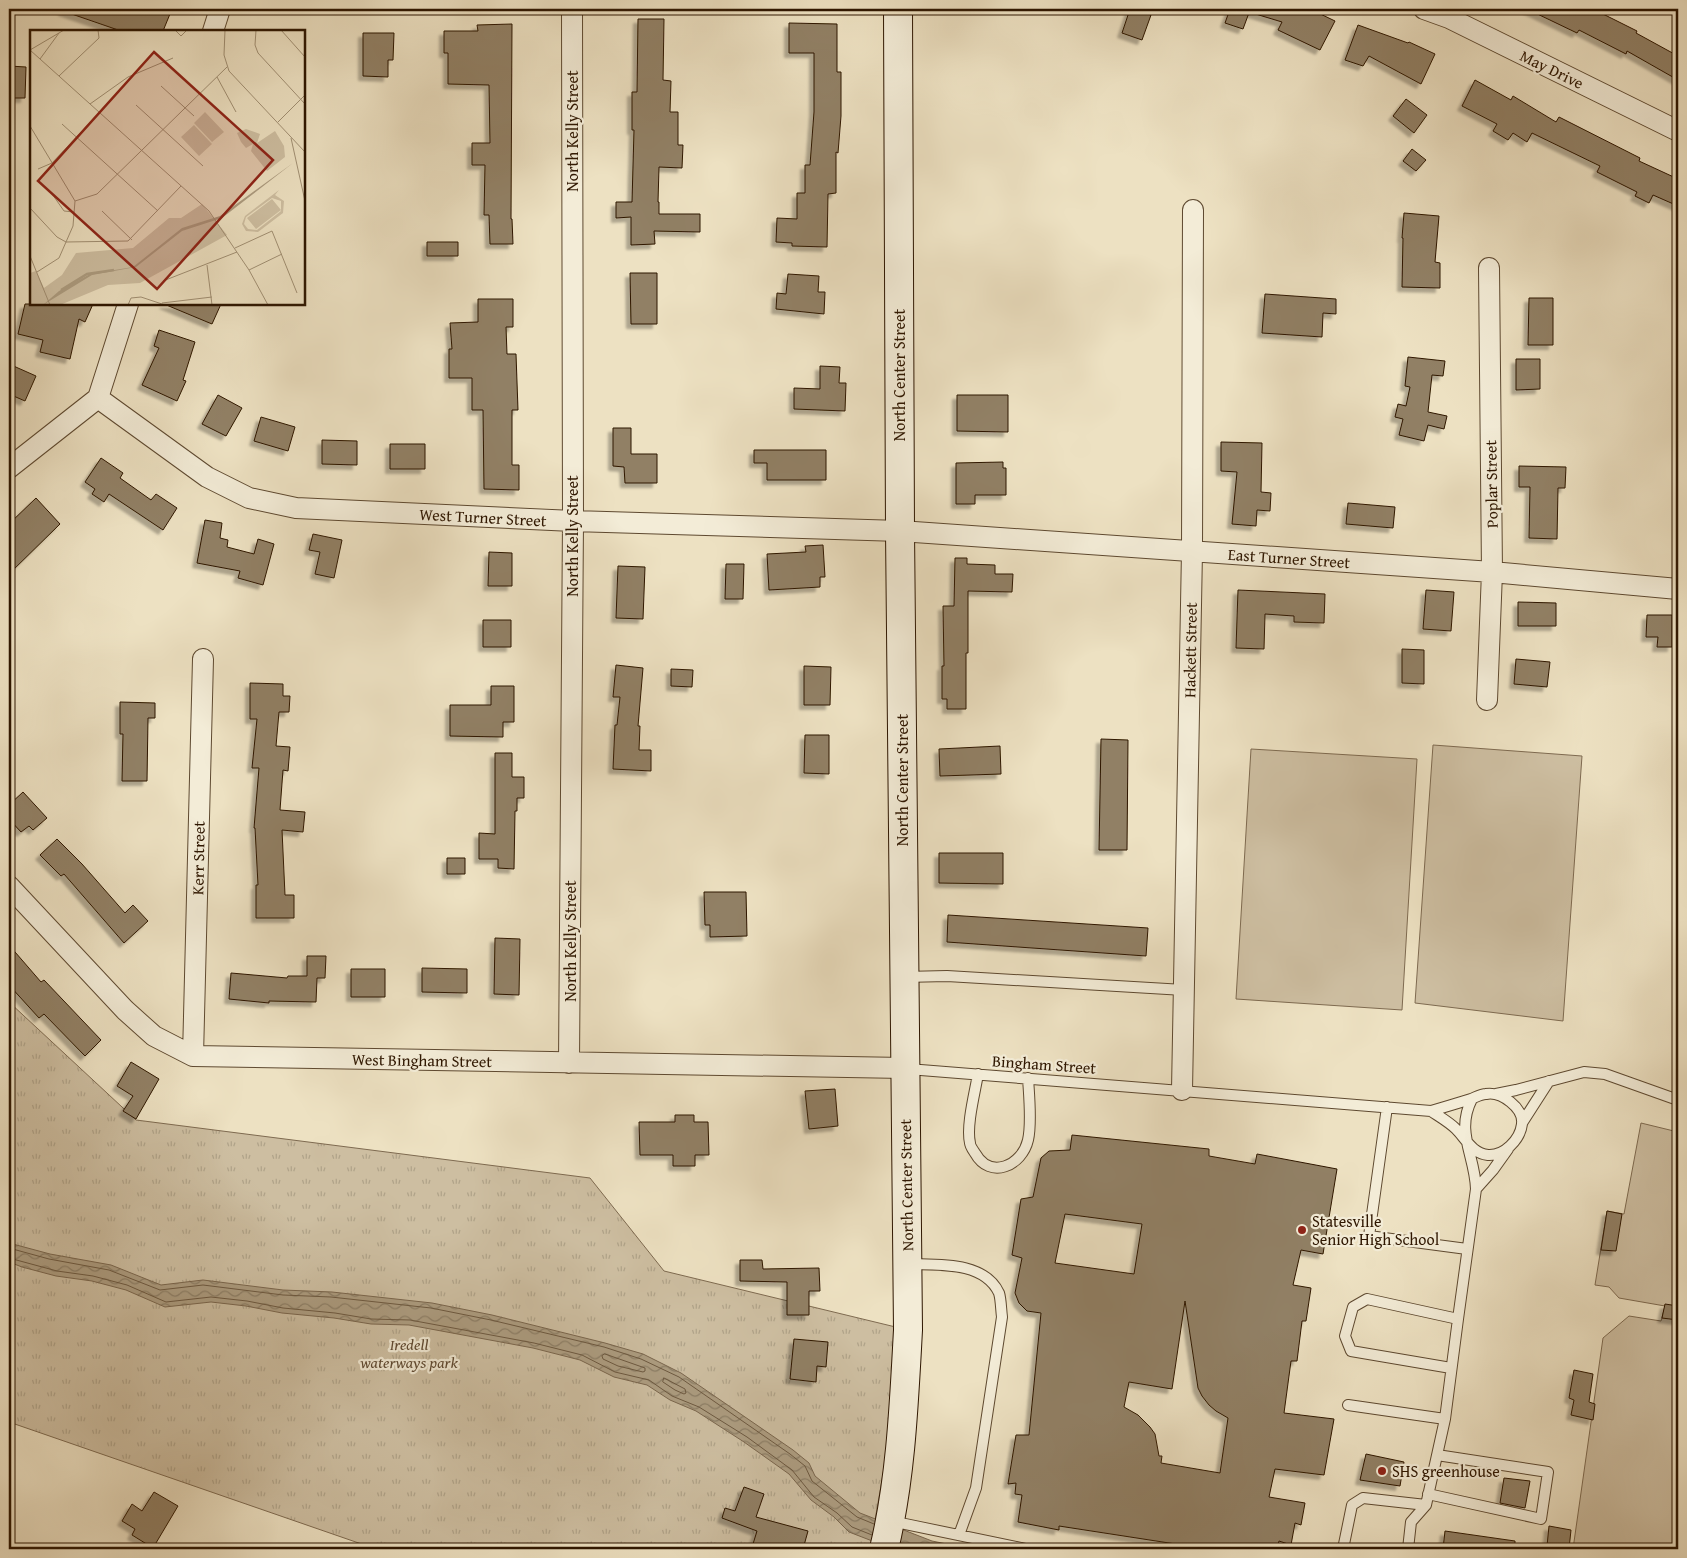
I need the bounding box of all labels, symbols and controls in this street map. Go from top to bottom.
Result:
inset map [30,30,305,305]
street label: May Drive [1516,43,1588,95]
street label: North Kelly Street [560,70,584,192]
street label: North Center Street [887,308,911,441]
street label: Poplar Street [1478,439,1504,528]
street label: North Kelly Street [560,475,584,597]
street label: West Turner Street [419,502,548,532]
street label: East Turner Street [1227,542,1351,574]
street label: Hackett Street [1177,602,1203,698]
street label: North Center Street [890,713,914,846]
street label: Kerr Street [185,820,211,895]
street label: North Kelly Street [558,880,582,1002]
street label: West Bingham Street [352,1047,493,1073]
street label: Bingham Street [991,1048,1097,1080]
street label: North Center Street [893,1118,919,1251]
place label: Statesville Senior High School [1312,1209,1440,1251]
marker: Statesville Senior High School [1296,1224,1308,1236]
park label: Iredell waterways park [359,1332,458,1374]
place label: SHS greenhouse [1392,1459,1500,1483]
marker: SHS greenhouse [1376,1465,1388,1477]

